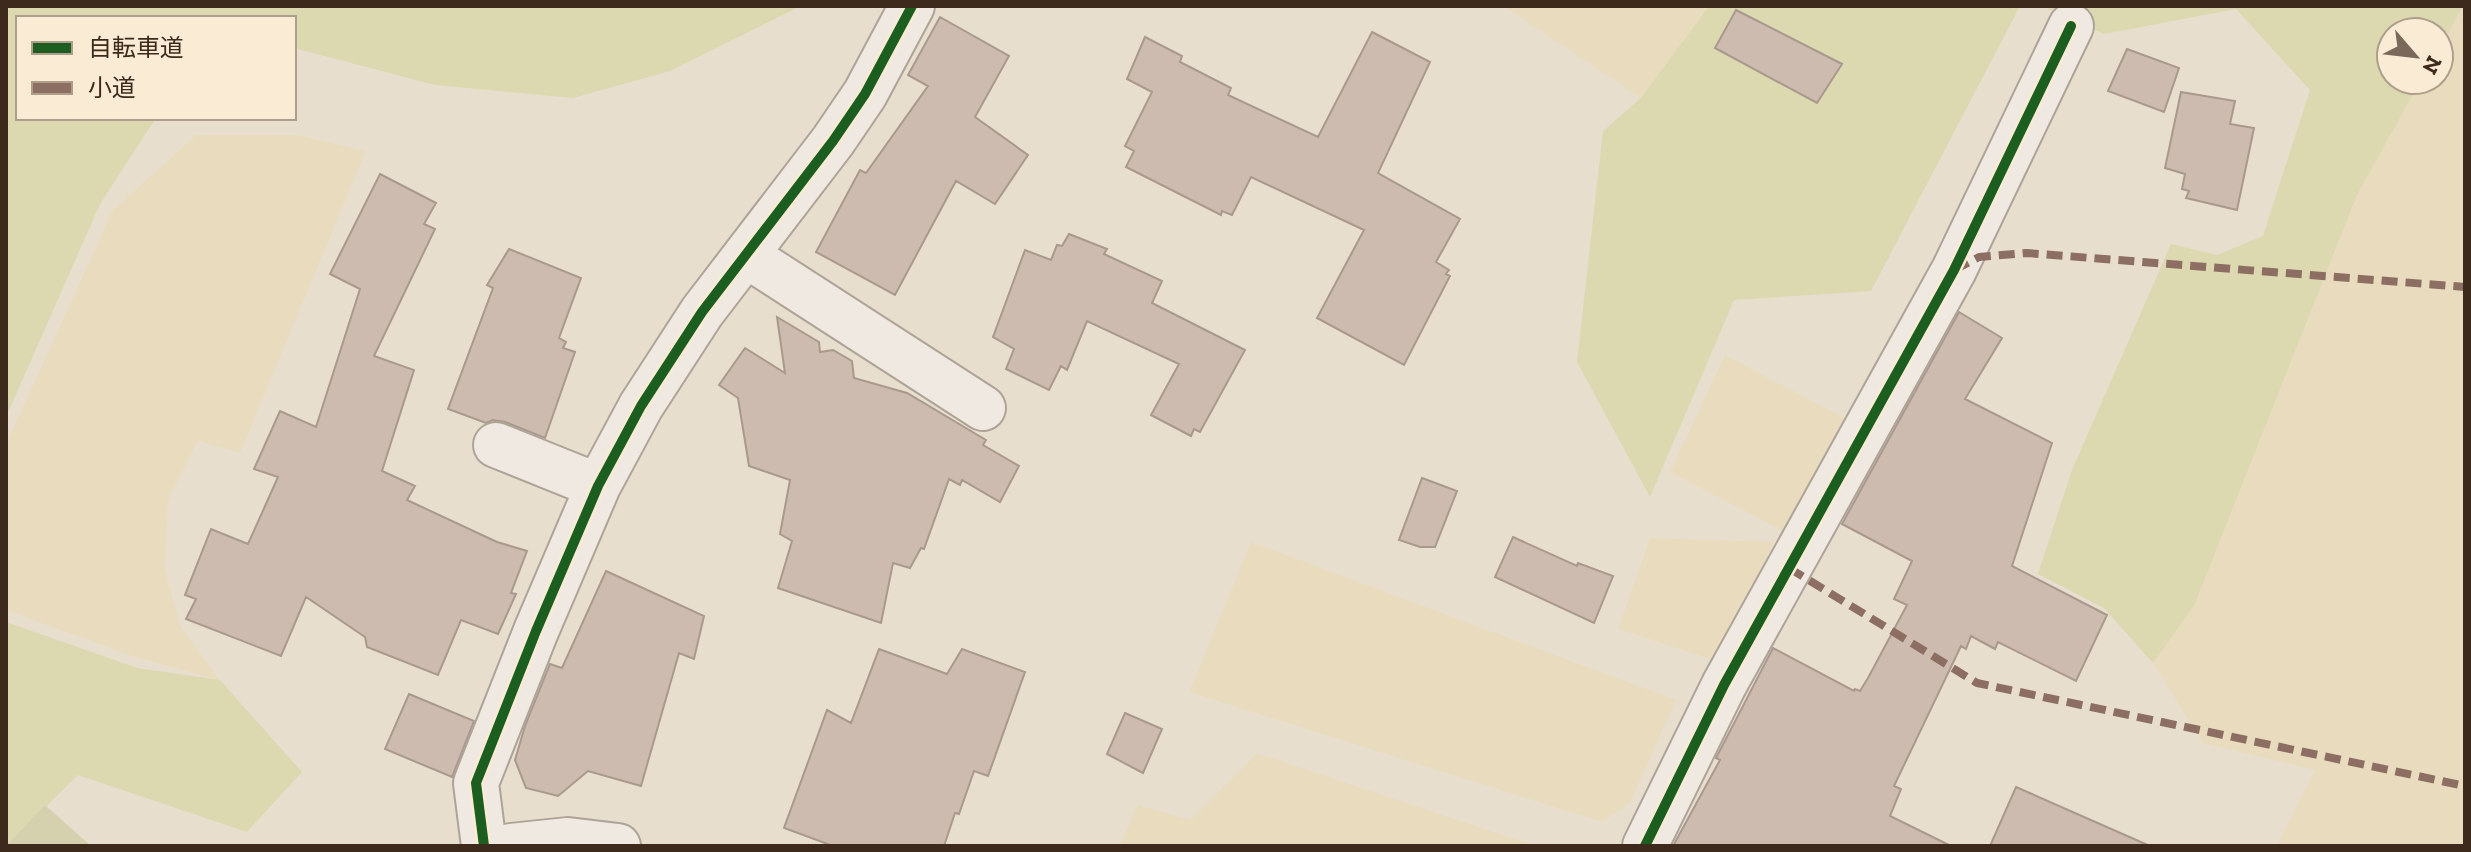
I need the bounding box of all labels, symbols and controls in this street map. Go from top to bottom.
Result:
legend [16,16,296,120]
north arrow [2375,16,2455,96]
text: 自転車道 [88,33,184,62]
text: N [2416,51,2448,79]
text: 小道 [88,73,136,102]

